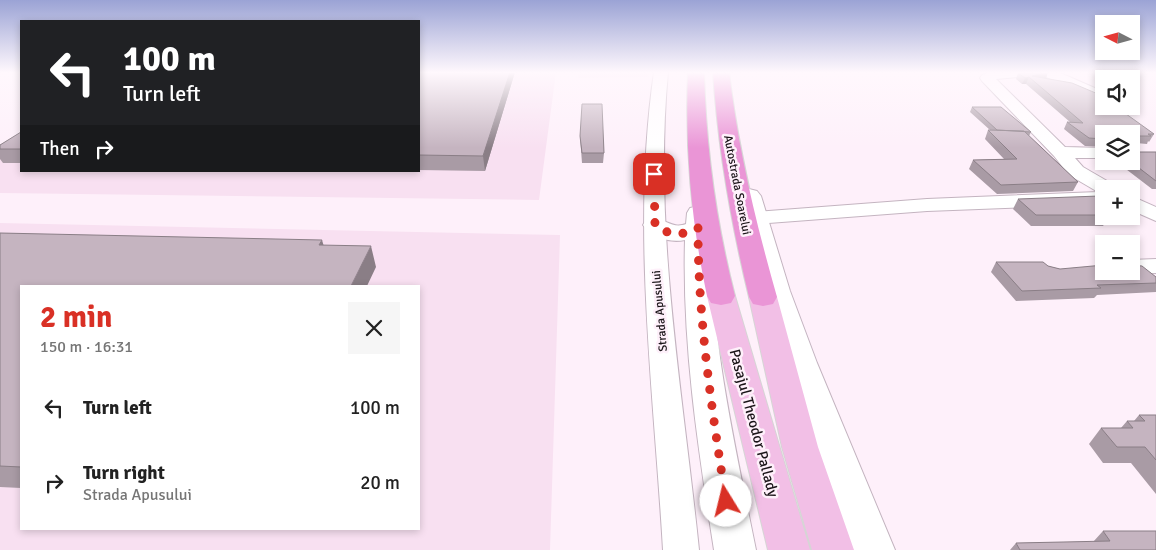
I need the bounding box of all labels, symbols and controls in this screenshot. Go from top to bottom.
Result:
north arrow [1095,15,1140,60]
map controls [1095,15,1140,280]
text: 100 m [123,37,216,80]
icon: left [40,40,105,105]
button: sound [1095,70,1140,115]
text: Turn left [123,80,201,107]
button: layers [1095,125,1140,170]
street label: Autostrada Soarelui [720,134,754,236]
icon: right [90,135,118,163]
text: Then [40,137,80,161]
pin [633,153,675,195]
icon: arrive [640,160,668,188]
button: + [1095,180,1140,225]
button: − [1095,235,1140,280]
street label: Strada Apusului [649,270,671,352]
text: 2 min [40,299,112,336]
button: close [348,302,400,354]
text: 150 m · 16:31 [40,337,133,357]
street label: Pasajul Theodor Pallady [726,347,782,499]
icon: left [40,394,68,422]
text: Turn left [83,396,152,420]
text: 100 m [350,396,400,420]
text: Turn right [83,461,165,485]
icon: right [40,469,68,497]
text: 20 m [360,471,400,495]
position arrow [699,474,751,526]
text: Strada Apusului [83,485,192,505]

